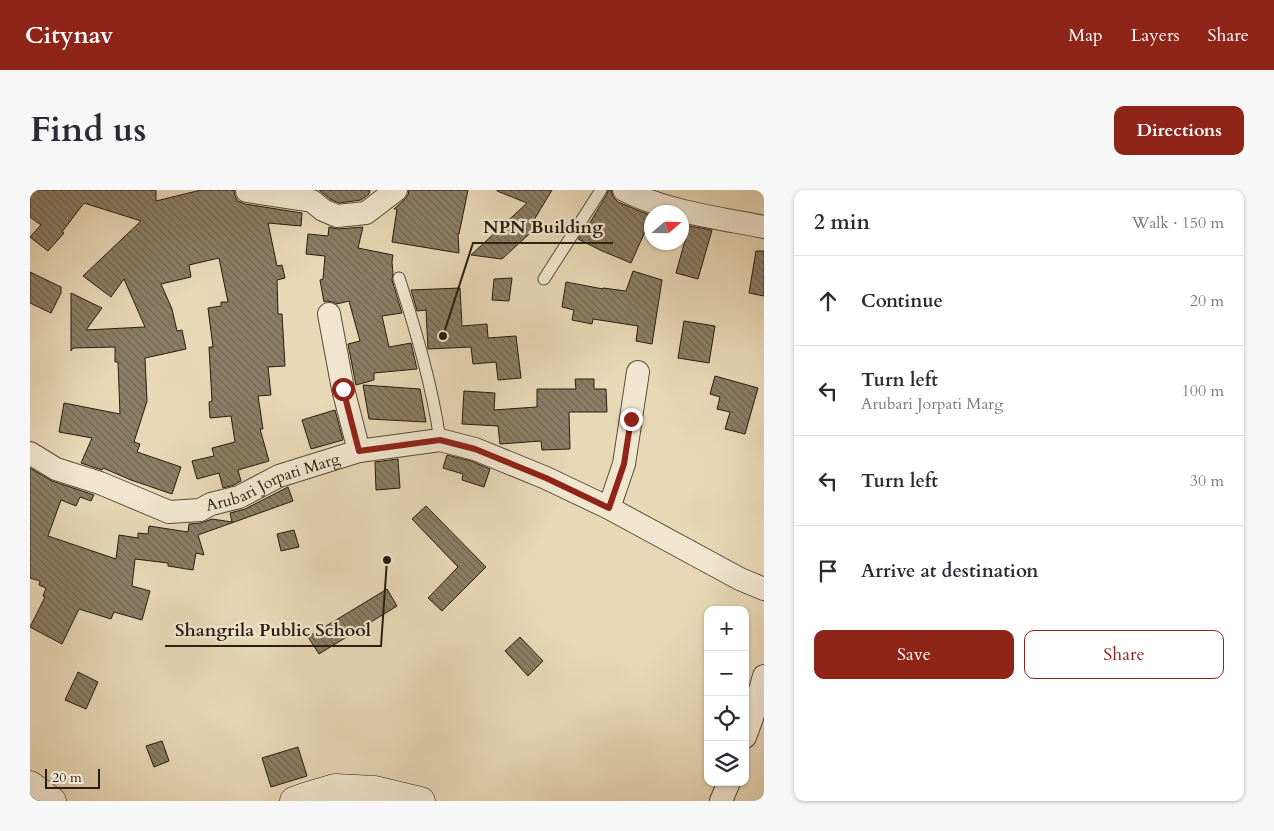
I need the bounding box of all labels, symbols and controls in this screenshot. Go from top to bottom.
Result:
text: Citynav [25,19,113,52]
text: Map [1068,23,1103,48]
text: Layers [1131,23,1180,48]
text: Share [1208,23,1249,48]
text: Find us [30,106,146,154]
button: Directions [1114,106,1244,155]
north arrow [644,205,689,250]
text: 2 min [814,208,870,237]
callout: NPN Building [473,210,613,243]
text: Walk · 150 m [1132,212,1224,234]
text: NPN Building [483,215,603,240]
icon: ahead [814,287,842,315]
text: Continue [861,288,943,314]
text: 20 m [1190,290,1224,312]
text: Turn left [861,367,938,393]
icon: left [814,377,842,405]
route start [332,378,355,401]
text: 100 m [1182,380,1224,402]
text: Arubari Jorpati Marg [861,393,1003,415]
route end [620,408,643,431]
street label: Arubari Jorpati Marg [203,448,343,517]
icon: left [814,467,842,495]
text: Turn left [861,468,938,494]
text: 30 m [1190,470,1224,492]
icon: arrive [814,557,842,585]
text: Arrive at destination [861,558,1038,584]
map controls [704,606,749,786]
button: + [704,606,749,651]
callout: Shangrila Public School [165,613,381,646]
text: Shangrila Public School [175,618,371,643]
button: Save [814,630,1014,679]
button: Share [1024,630,1224,679]
button: − [704,651,749,696]
button: locate [704,696,749,741]
button: layers [704,741,749,786]
scale bar [45,766,100,789]
text: 20 m [52,768,82,787]

